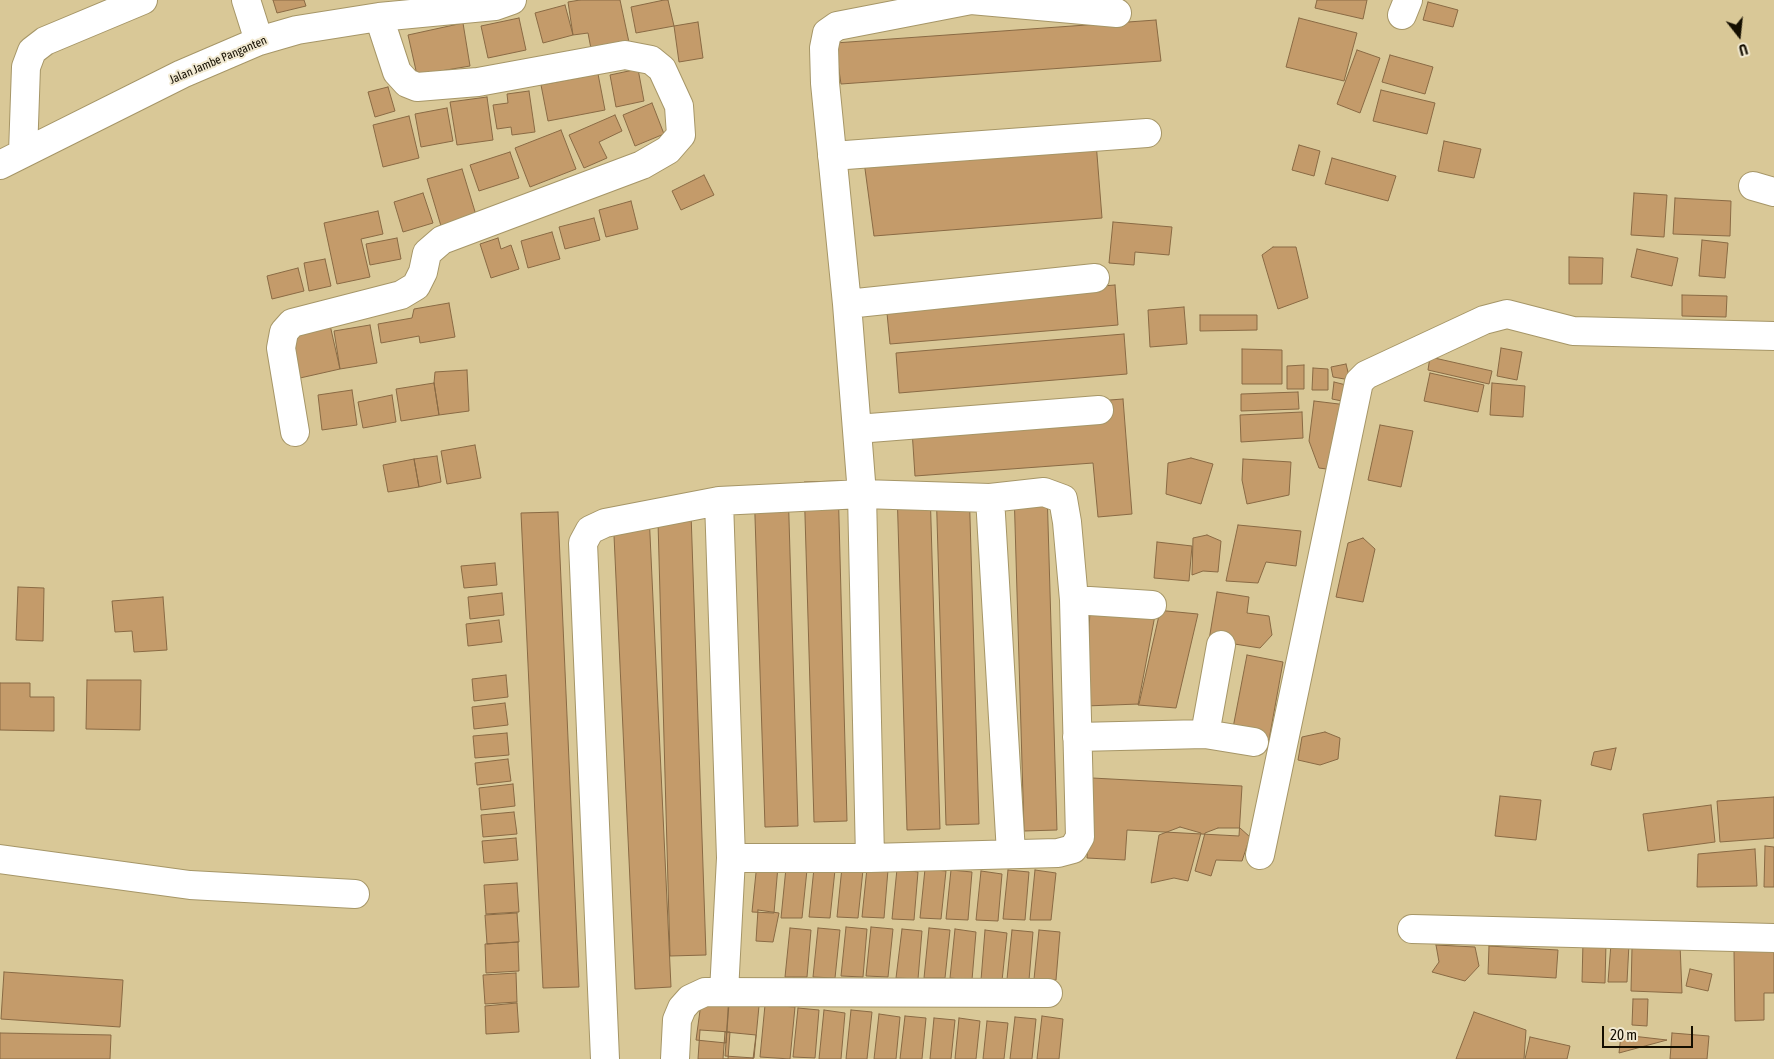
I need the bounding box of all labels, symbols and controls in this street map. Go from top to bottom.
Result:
north arrow [1714,10,1764,60]
street label: Jalan Jambe Panganten [167,33,269,87]
text: U [1737,41,1749,58]
scale bar [1604,1016,1695,1048]
text: 20 m [1610,1026,1637,1043]

